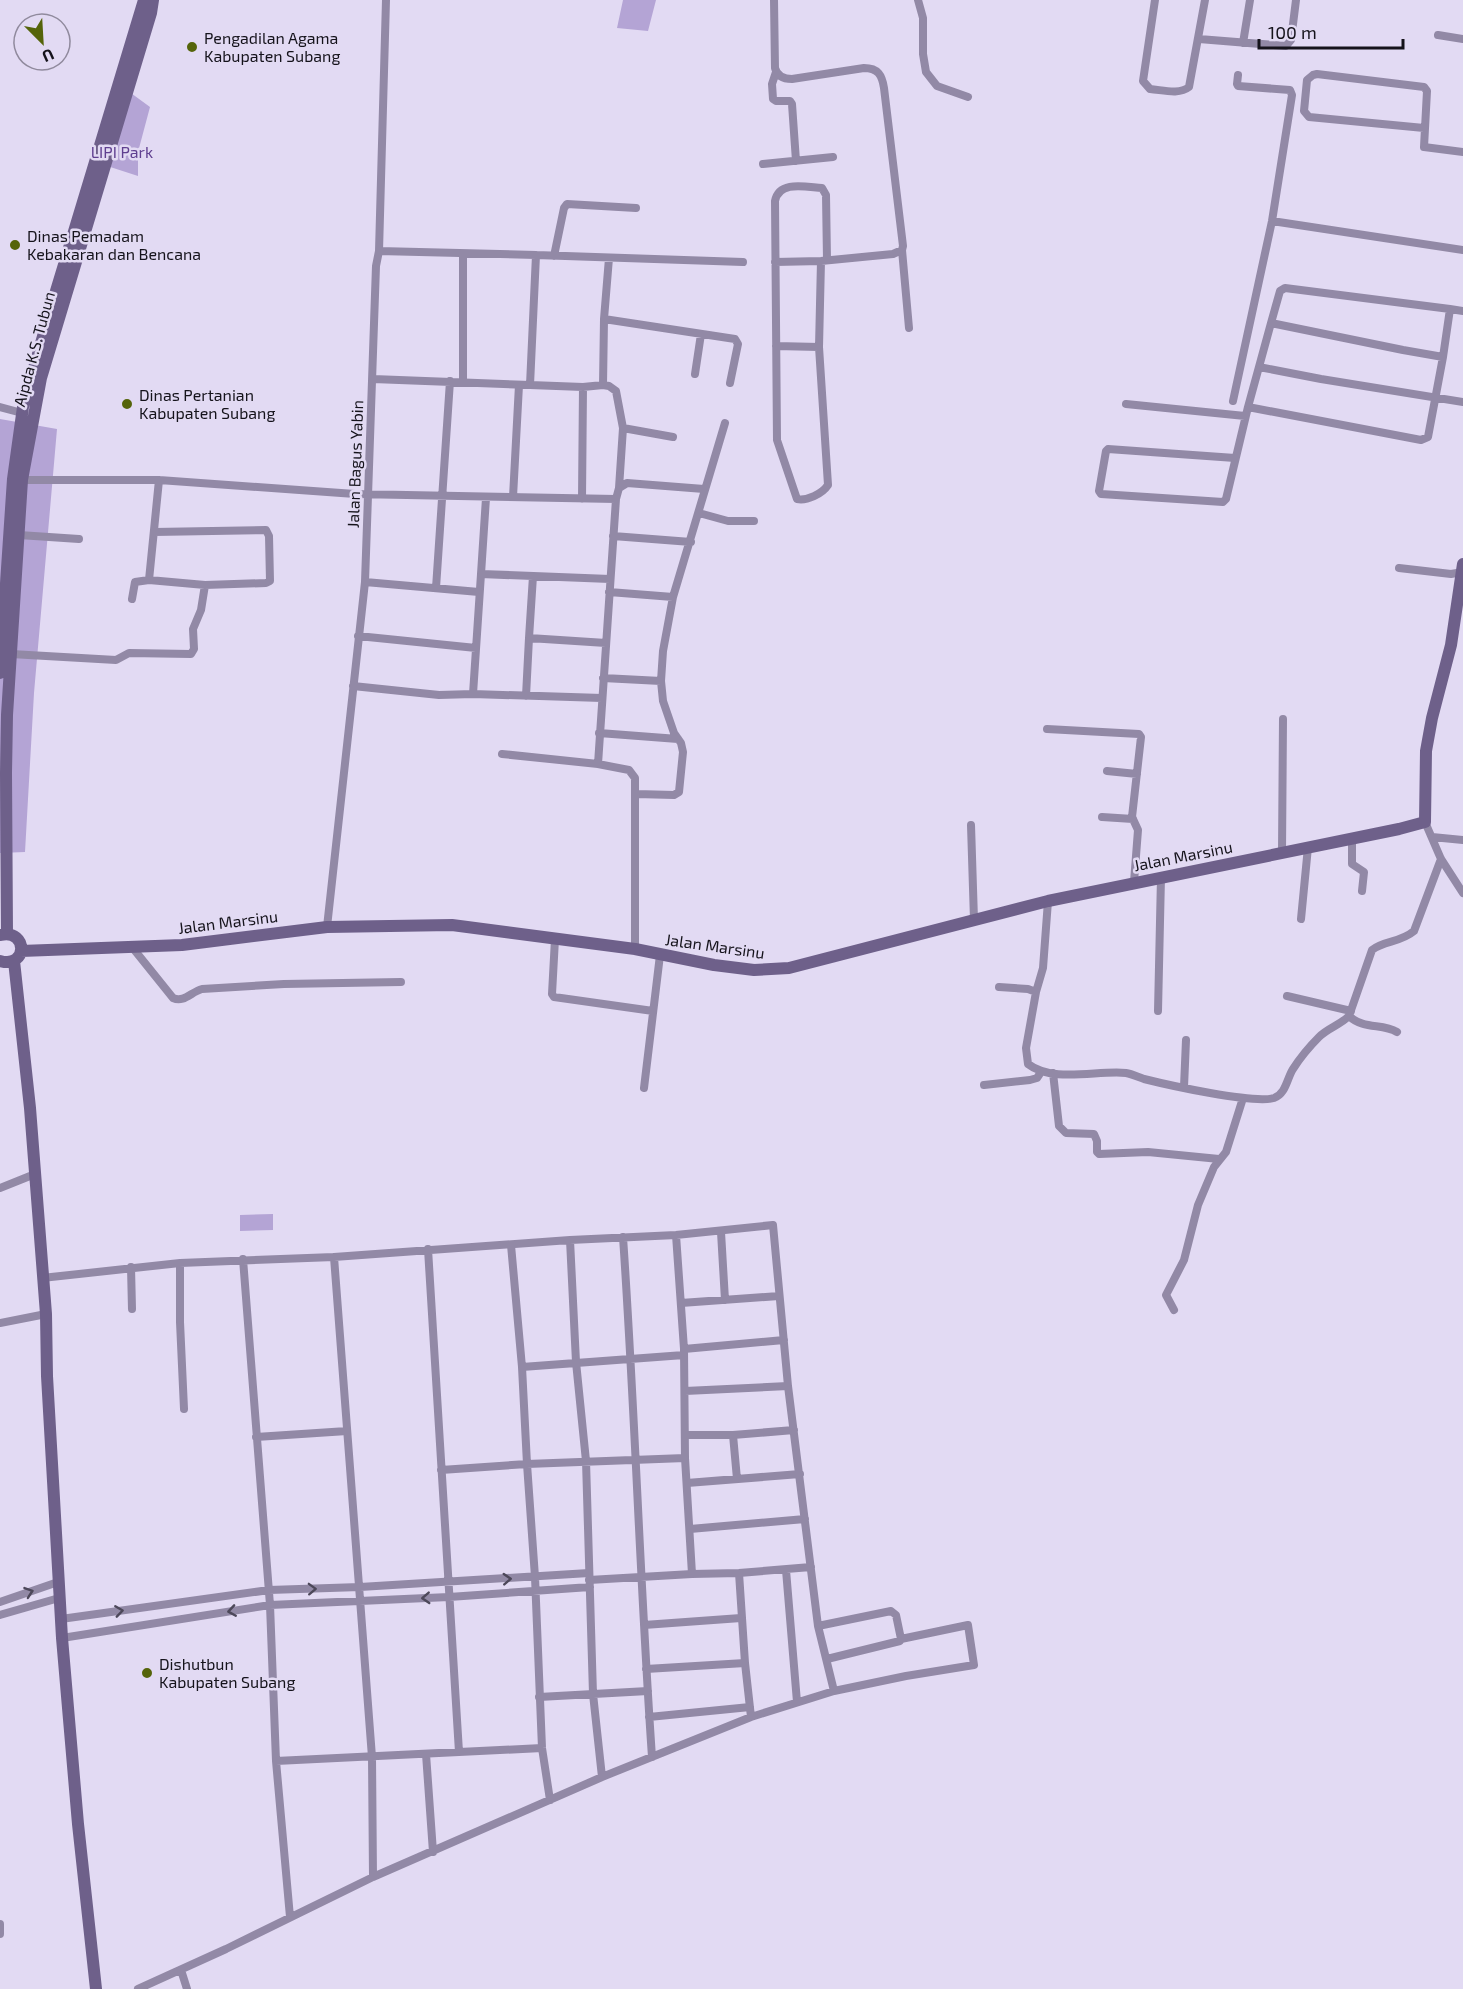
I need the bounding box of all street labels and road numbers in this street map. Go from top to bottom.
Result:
street label: Aipda K.S. Tubun [9,289,58,408]
street label: Jalan Bagus Yabin [343,400,366,528]
street label: Jalan Marsinu [1132,837,1234,874]
street label: Jalan Marsinu [177,906,279,937]
street label: Jalan Marsinu [664,929,766,962]

